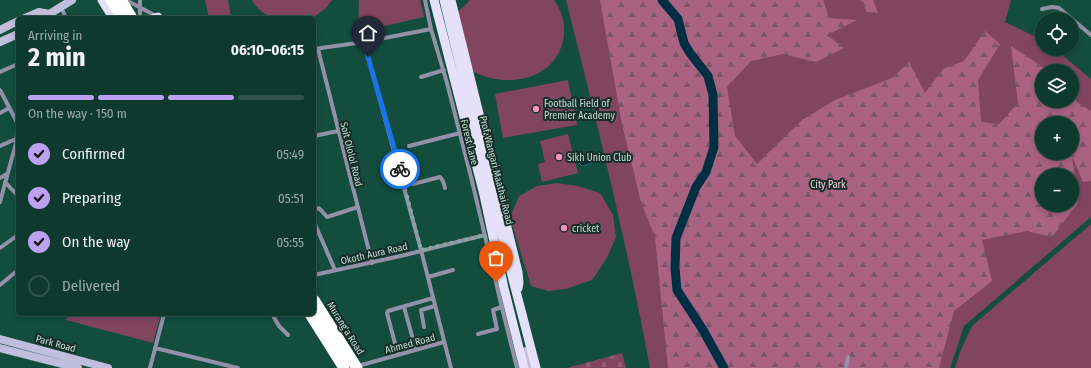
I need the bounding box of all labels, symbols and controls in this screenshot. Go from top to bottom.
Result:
map controls [1035,12,1079,212]
button: locate [1035,12,1079,56]
pin [351,16,385,57]
icon: home [357,22,379,44]
text: Arriving in [28,28,82,43]
text: 06:10–06:15 [231,41,304,59]
text: 2 min [28,42,86,73]
button: layers [1035,64,1079,108]
place label: Football Field of Premier Academy [544,98,615,122]
marker: Football Field of Premier Academy [531,104,541,114]
text: On the way · 150 m [28,106,127,121]
street label: Prof. Wangari Maathai Road [477,115,515,226]
button: + [1035,116,1079,160]
street label: Forest Lane [458,118,481,166]
street label: Soit Ololol Road [337,121,365,188]
icon: check [28,143,50,165]
text: Confirmed [62,145,125,163]
text: 05:49 [276,147,304,162]
courier [380,149,420,189]
marker: Sikh Union Club [554,152,564,162]
place label: Sikh Union Club [567,152,631,164]
icon: bike [389,158,411,180]
button: − [1035,168,1079,212]
park label: City Park [810,179,846,191]
icon: check [28,187,50,209]
text: Preparing [62,189,121,207]
text: 05:51 [278,191,304,206]
marker: cricket [559,223,569,233]
place label: cricket [572,223,600,235]
icon: check [28,231,50,253]
text: On the way [62,233,130,251]
text: 05:55 [277,235,304,250]
street label: Okoth Aura Road [339,240,409,268]
pin [479,241,513,282]
icon: bag [485,247,507,269]
text: Delivered [62,277,120,295]
street label: Murang'a Road [324,300,366,357]
street label: Ahmed Road [384,331,437,356]
street label: Park Road [34,333,77,355]

